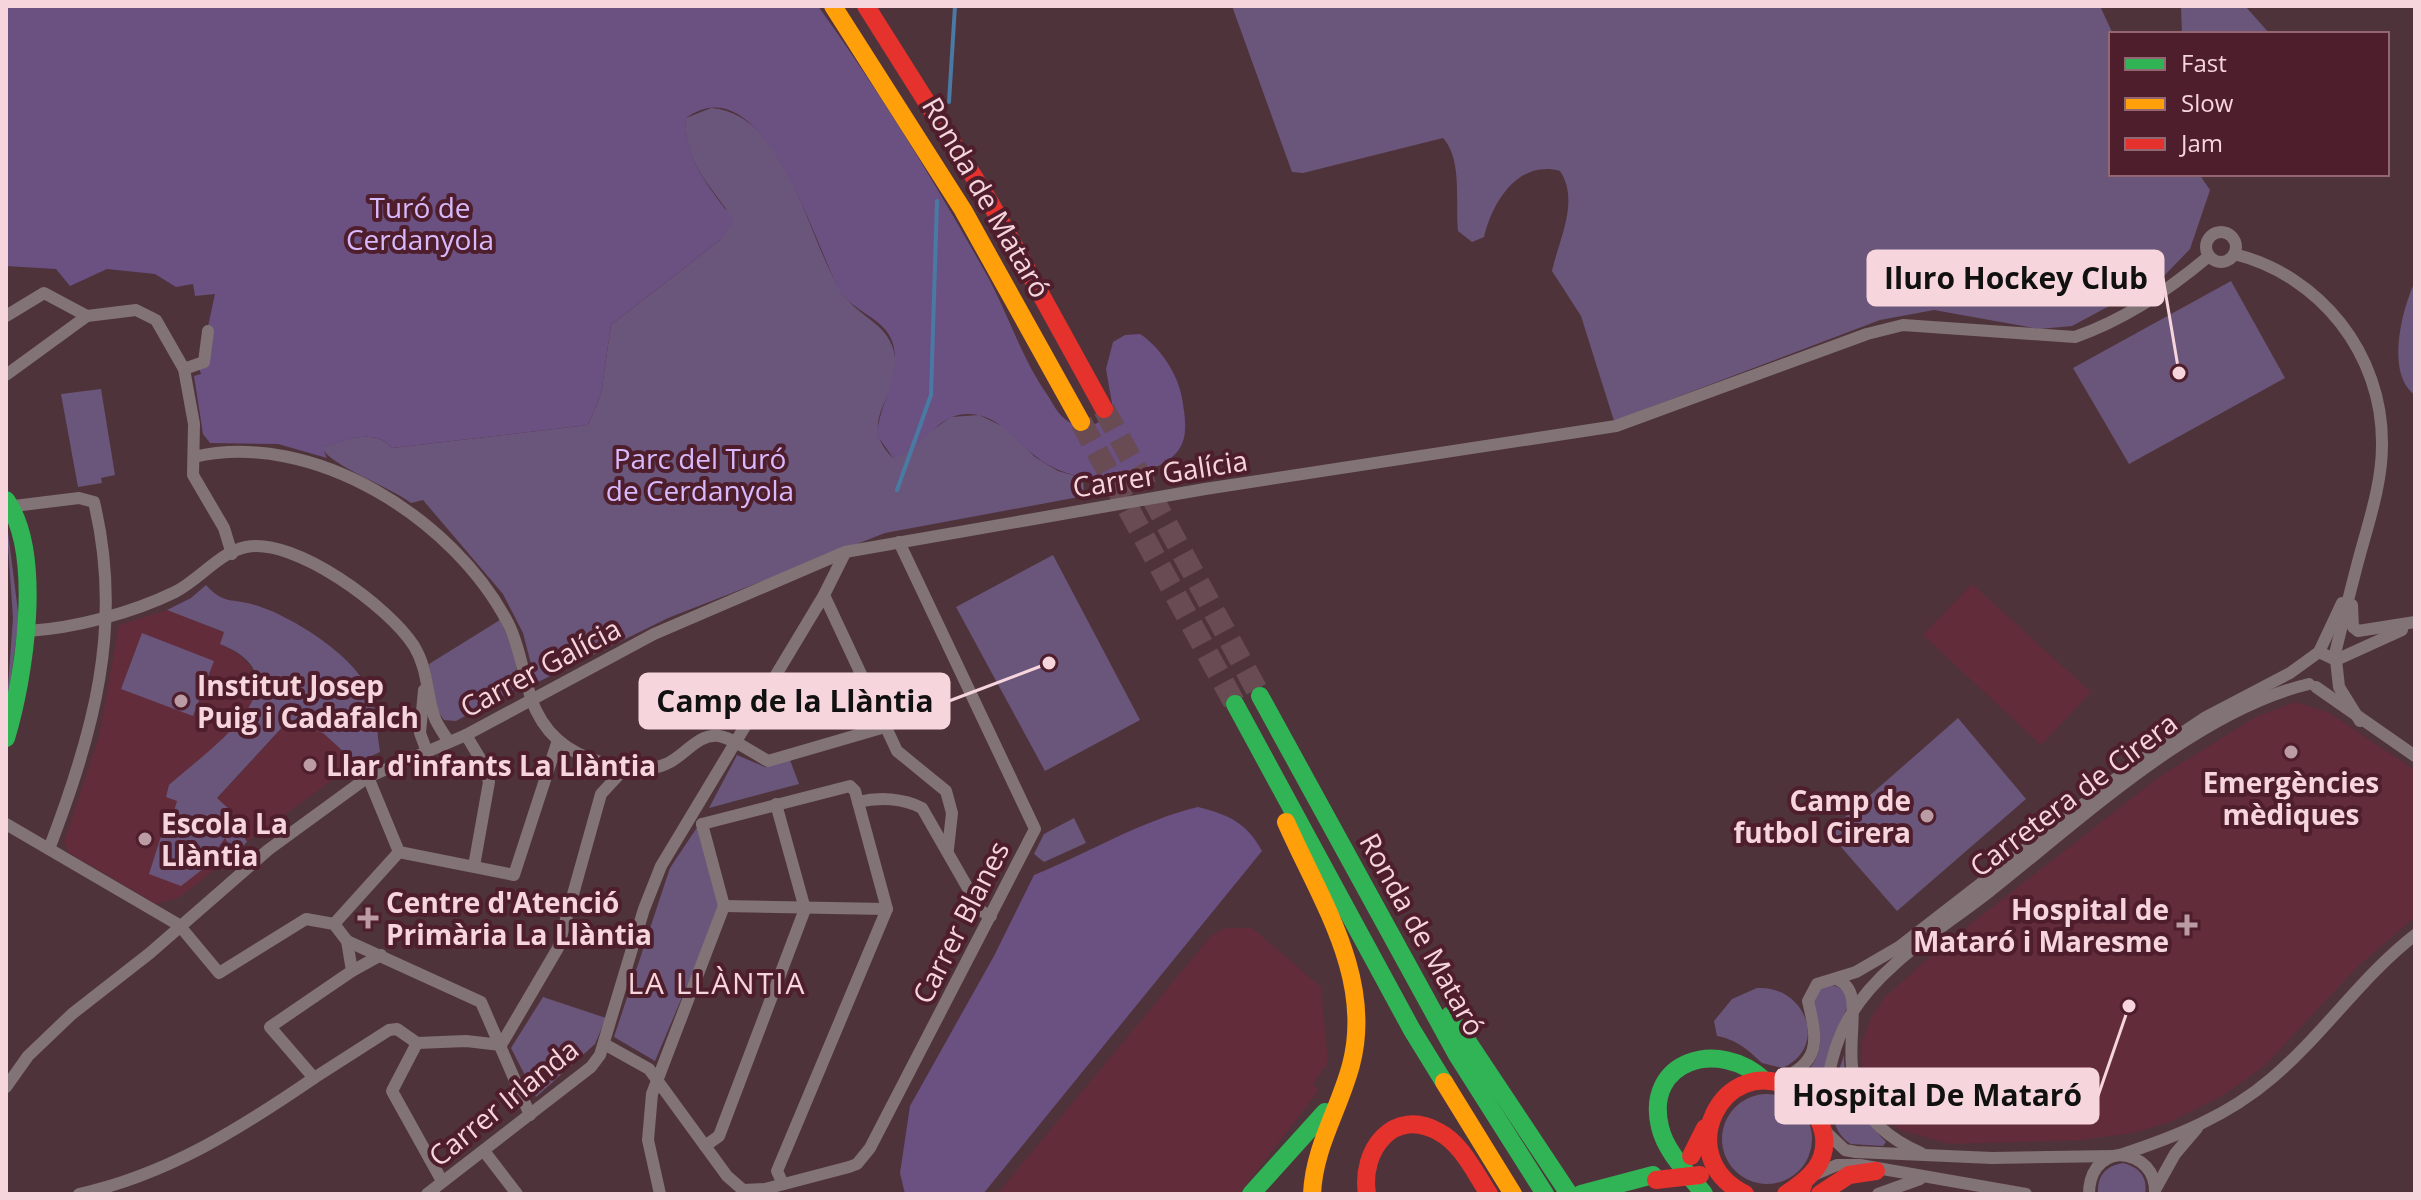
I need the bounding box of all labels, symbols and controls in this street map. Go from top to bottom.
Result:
legend [2109,32,2389,176]
text: Fast [2181,46,2227,79]
text: Slow [2181,86,2234,119]
street label: Ronda de Mataró [914,90,1060,304]
text: Jam [2179,126,2223,159]
park label: Turó de Cerdanyola [346,188,494,258]
callout: Iluro Hockey Club [1868,251,2163,305]
text: Iluro Hockey Club [1884,257,2148,298]
park label: Parc del Turó de Cerdanyola [606,439,794,509]
street label: Carrer Galícia [1070,440,1250,506]
street label: Carrer Galícia [453,609,627,725]
place label: Institut Josep Puig i Cadafalch [197,666,419,736]
callout: Camp de la Llàntia [640,674,949,728]
text: Camp de la Llàntia [656,680,934,721]
marker: Institut Josep Puig i Cadafalch [172,692,190,710]
street label: Carretera de Cirera [1961,703,2185,885]
marker: Emergències mèdiques [2282,743,2300,761]
place label: Llar d'infants La Llàntia [326,746,656,784]
marker: Llar d'infants La Llàntia [301,756,319,774]
place label: Emergències mèdiques [2203,763,2379,833]
place label: Camp de futbol Cirera [1733,781,1911,851]
place label: Escola La Llàntia [161,804,288,874]
marker: Camp de futbol Cirera [1918,807,1936,825]
street label: Ronda de Mataró [1352,826,1494,1042]
marker: Escola La Llàntia [136,830,154,848]
street label: Carrer Blanes [903,834,1017,1010]
place label: Centre d'Atenció Primària La Llàntia [386,883,652,953]
place label: Hospital de Mataró i Maresme [1913,890,2169,960]
marker: Centre d'Atenció Primària La Llàntia [357,907,379,929]
marker: Hospital de Mataró i Maresme [2176,914,2198,936]
district label: LA LLÀNTIA [627,962,807,1003]
street label: Carrer Irlanda [420,1030,586,1174]
callout: Hospital De Mataró [1776,1069,2098,1123]
text: Hospital De Mataró [1792,1074,2082,1115]

